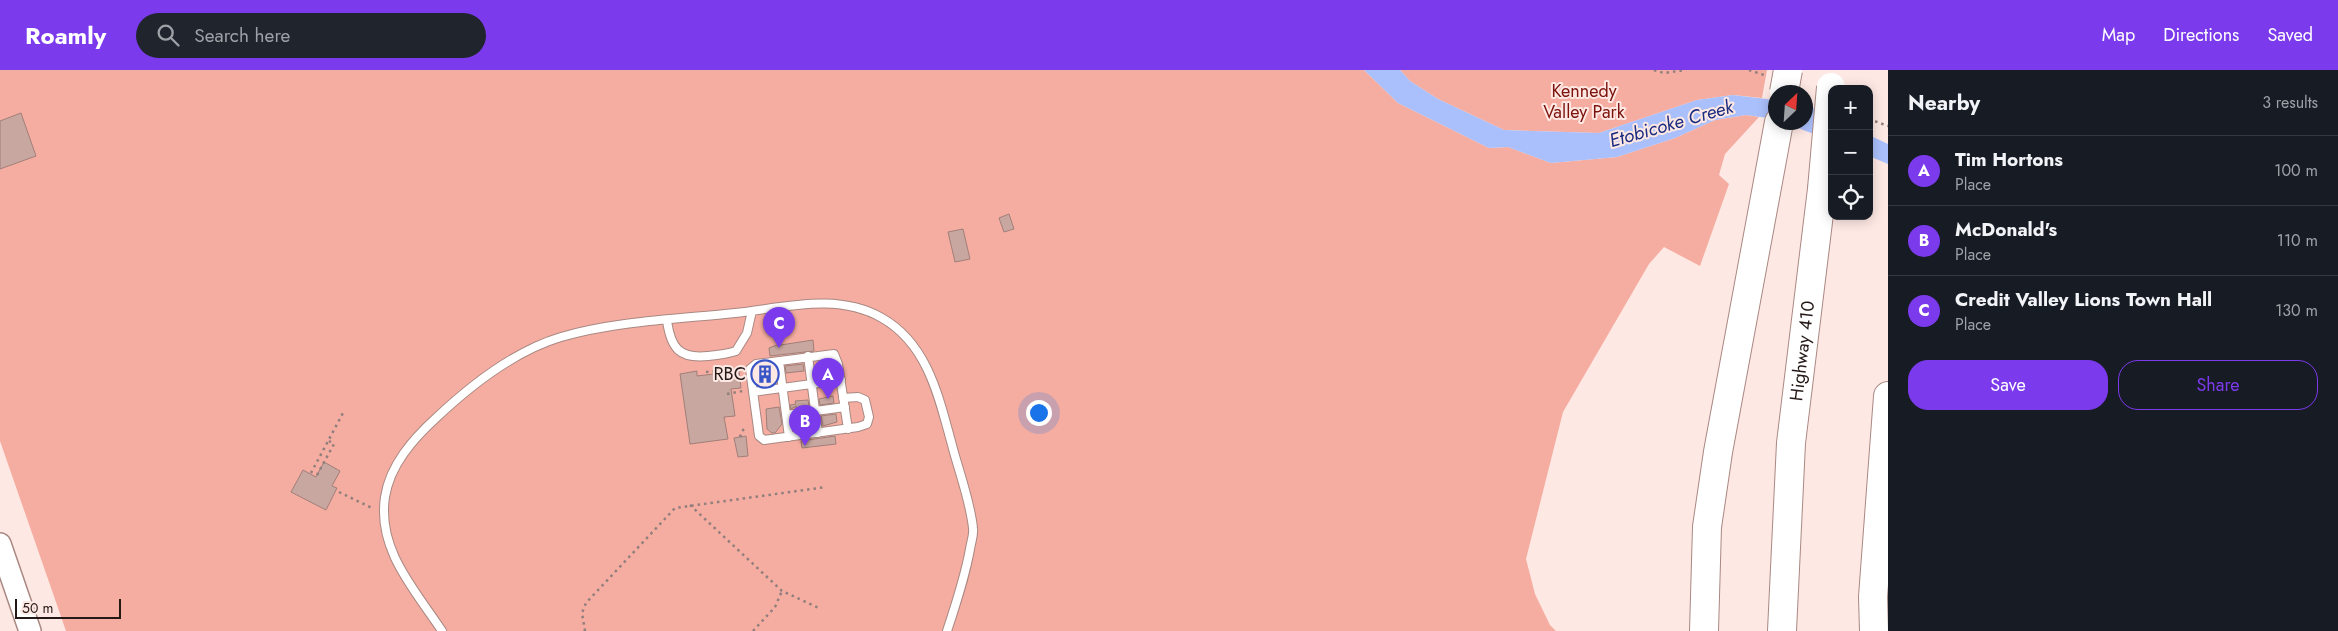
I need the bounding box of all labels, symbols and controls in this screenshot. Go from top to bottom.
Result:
search box [136,13,486,58]
text: Roamly [25,18,106,53]
icon: search [154,21,182,49]
text: Search here [194,22,290,49]
text: Map [2102,22,2135,48]
text: Directions [2163,22,2239,48]
text: Saved [2267,22,2313,48]
park label: Kennedy Valley Park [1543,78,1625,125]
north arrow [1768,85,1813,130]
map controls [1828,85,1873,220]
button: + [1828,85,1873,130]
text: Nearby [1908,88,1980,118]
text: 3 results [2262,91,2318,114]
water label: Etobicoke Creek [1606,93,1737,154]
button: − [1828,130,1873,175]
text: Tim Hortons [1955,146,2063,173]
text: A [1918,159,1930,182]
text: 100 m [2274,159,2318,182]
text: Place [1955,173,1991,196]
button: locate [1828,175,1873,220]
text: McDonald's [1955,216,2057,243]
text: B [1919,229,1929,252]
text: 110 m [2277,229,2318,252]
text: Place [1955,243,1991,266]
text: Credit Valley Lions Town Hall [1955,286,2212,313]
street label: Highway 410 [1783,299,1821,402]
text: C [1918,299,1930,322]
text: 130 m [2275,299,2318,322]
pin: C [763,307,795,348]
text: Place [1955,313,1991,336]
pin: A [812,358,844,399]
building icon: RBC [750,359,780,389]
button: Save [1908,360,2108,410]
button: Share [2118,360,2318,410]
place label: RBC [714,361,746,387]
your location [1026,400,1052,426]
pin: B [789,405,821,446]
scale bar [15,596,121,619]
text: 50 m [22,598,53,618]

